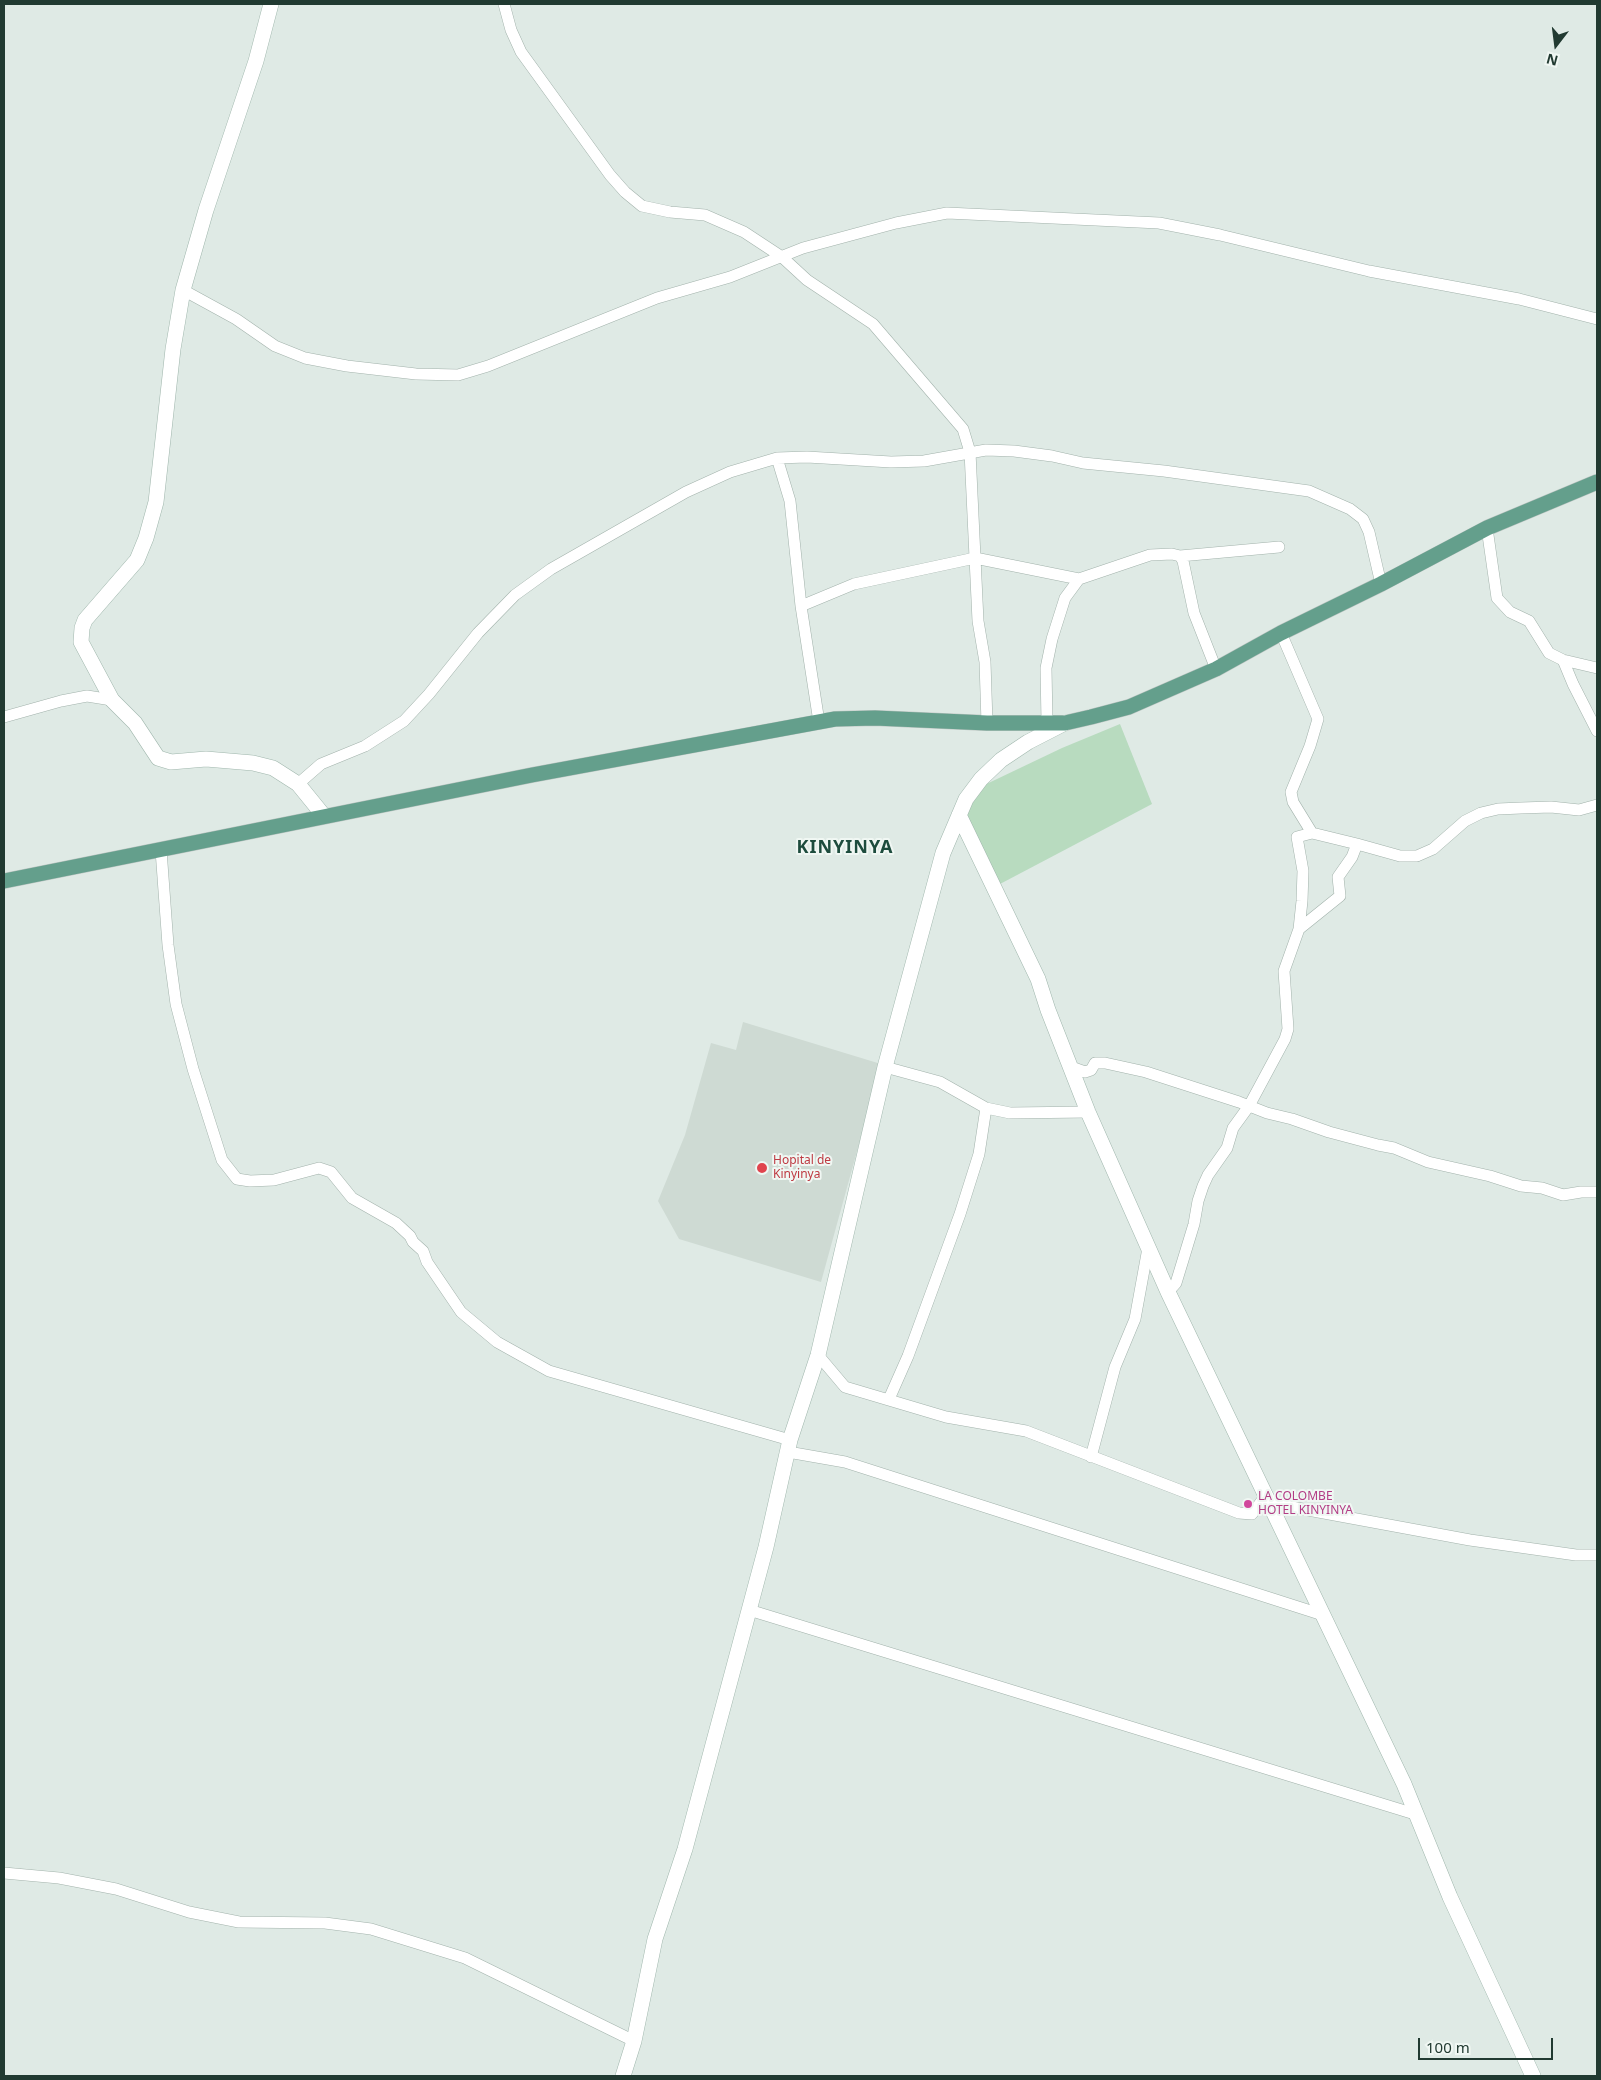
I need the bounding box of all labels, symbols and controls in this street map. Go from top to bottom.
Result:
north arrow [1531,20,1581,70]
text: N [1544,49,1560,71]
district label: KINYINYA [795,837,895,859]
place label: Hopital de Kinyinya [773,1154,831,1182]
marker: Hopital de Kinyinya [755,1161,769,1175]
place label: LA COLOMBE HOTEL KINYINYA [1258,1490,1353,1518]
marker: LA COLOMBE HOTEL KINYINYA [1242,1498,1254,1510]
scale bar [1421,2028,1556,2060]
text: 100 m [1426,2037,1470,2057]

